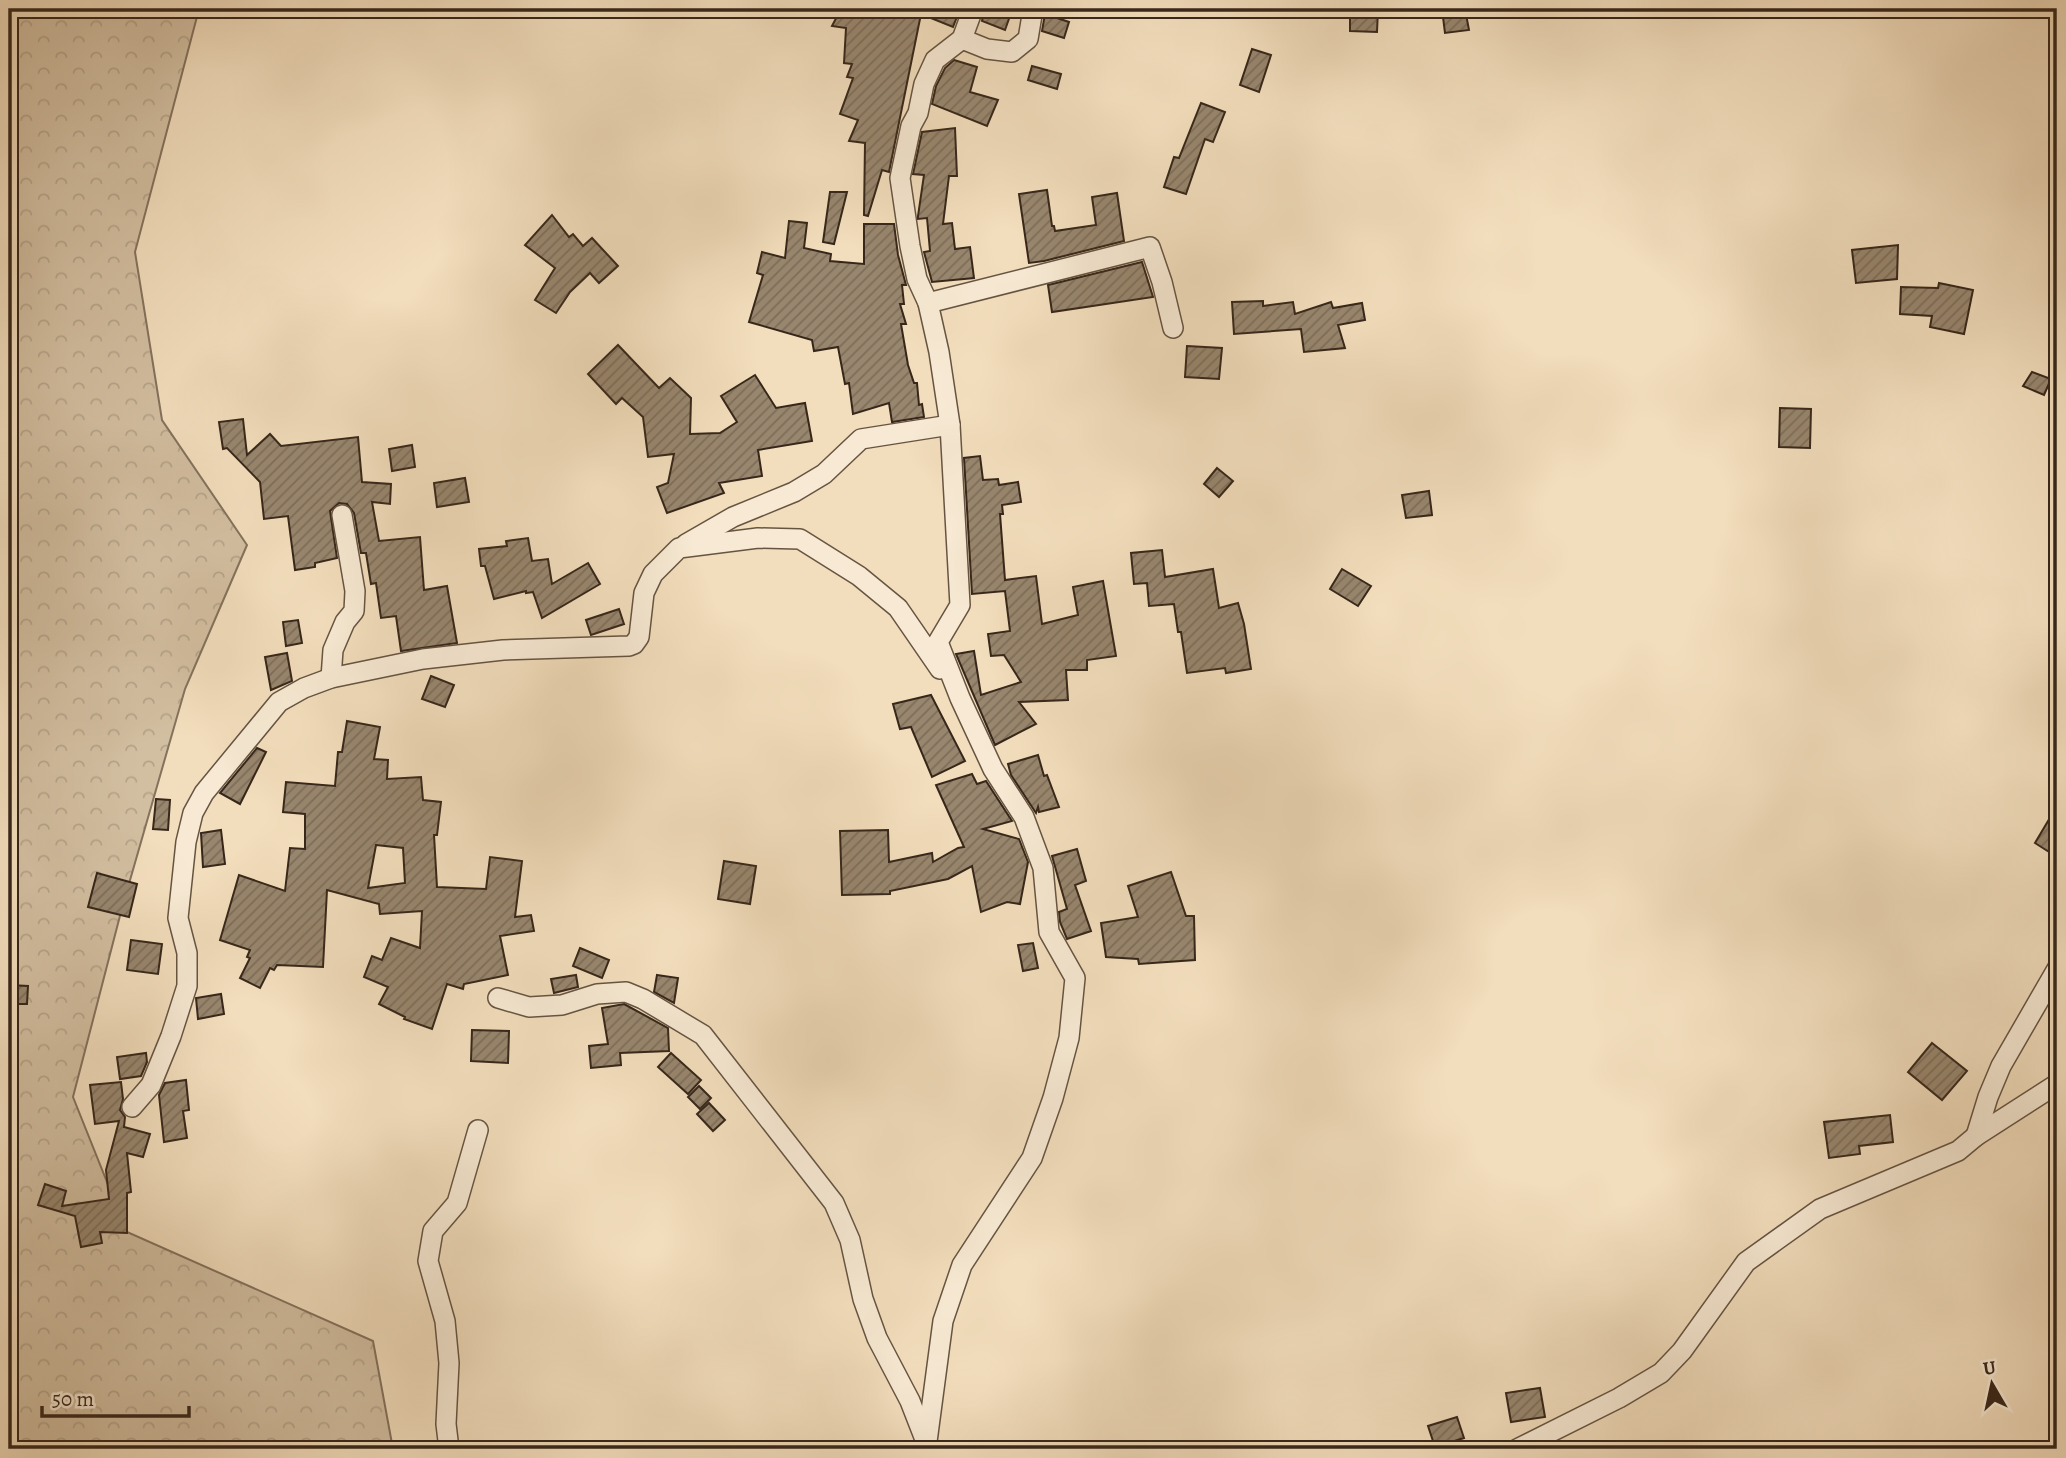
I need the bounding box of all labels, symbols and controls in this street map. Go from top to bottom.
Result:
north arrow [1958,1350,2028,1420]
text: U [1981,1354,1998,1382]
scale bar [42,1374,189,1418]
text: 50 m [52,1385,94,1413]

